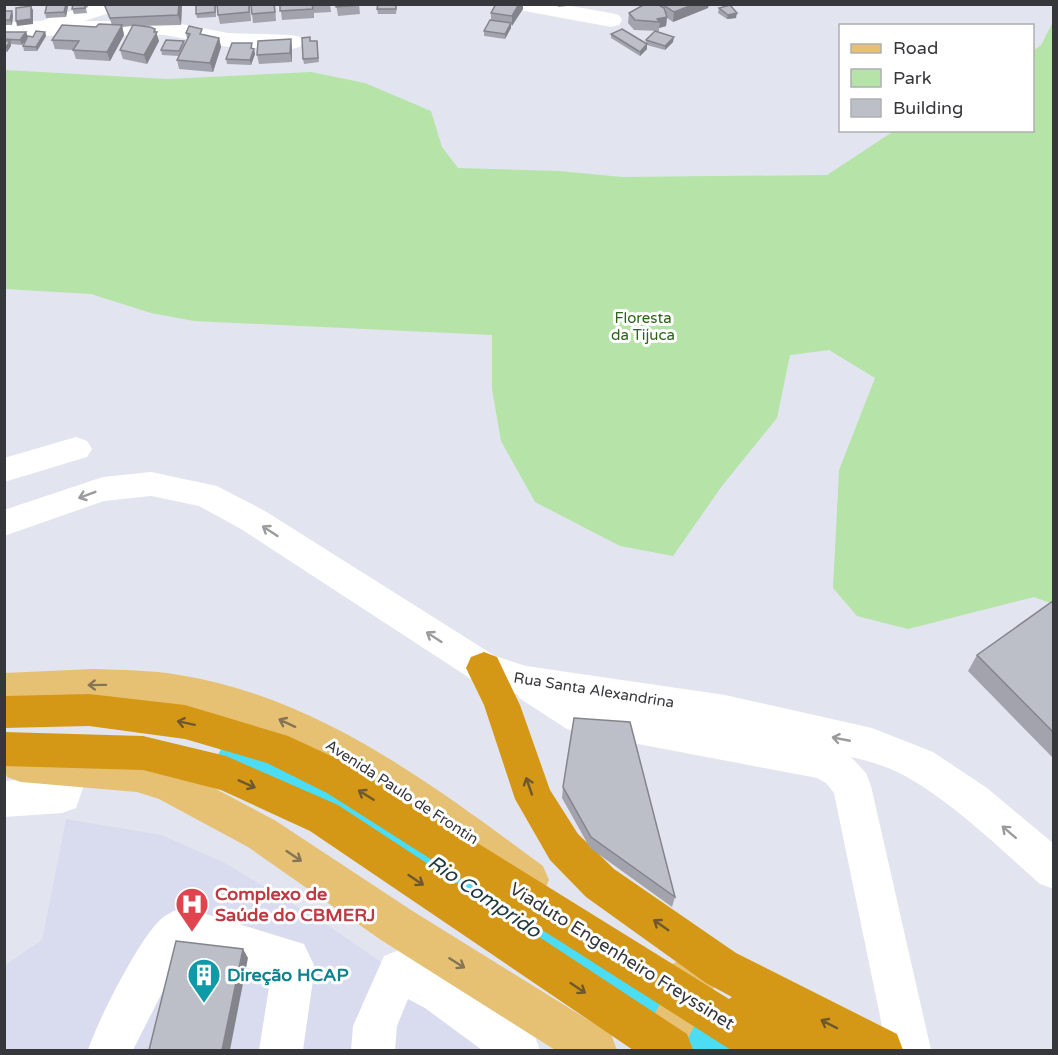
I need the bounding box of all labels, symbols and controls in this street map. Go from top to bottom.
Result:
legend [839,24,1034,132]
text: Road [893,37,938,59]
text: Park [893,67,932,89]
text: Building [893,97,963,119]
park label: Floresta da Tijuca [611,309,675,344]
one-way arrow [79,490,97,501]
one-way arrow [262,525,279,538]
one-way arrow [427,631,443,643]
street label: Rua Santa Alexandrina [512,668,676,712]
one-way arrow [87,679,107,691]
one-way arrow [278,716,296,728]
one-way arrow [177,717,196,728]
one-way arrow [832,733,851,744]
street label: Avenida Paulo de Frontin [322,736,482,848]
one-way arrow [523,777,534,796]
one-way arrow [238,778,256,790]
one-way arrow [358,788,375,800]
one-way arrow [1002,825,1017,839]
one-way arrow [285,850,302,862]
water label: Rio Comprido [423,850,546,944]
one-way arrow [407,874,424,886]
street label: Viaduto Engenheiro Freyssinet [506,878,739,1035]
place label: Complexo de Saúde do CBMERJ [215,883,375,926]
hospital icon: Complexo de Saúde do CBMERJ [174,886,210,933]
one-way arrow [653,919,669,932]
building icon: Direção HCAP [186,957,222,1004]
one-way arrow [448,957,465,969]
place label: Direção HCAP [227,964,349,986]
one-way arrow [569,983,586,995]
one-way arrow [820,1017,838,1029]

